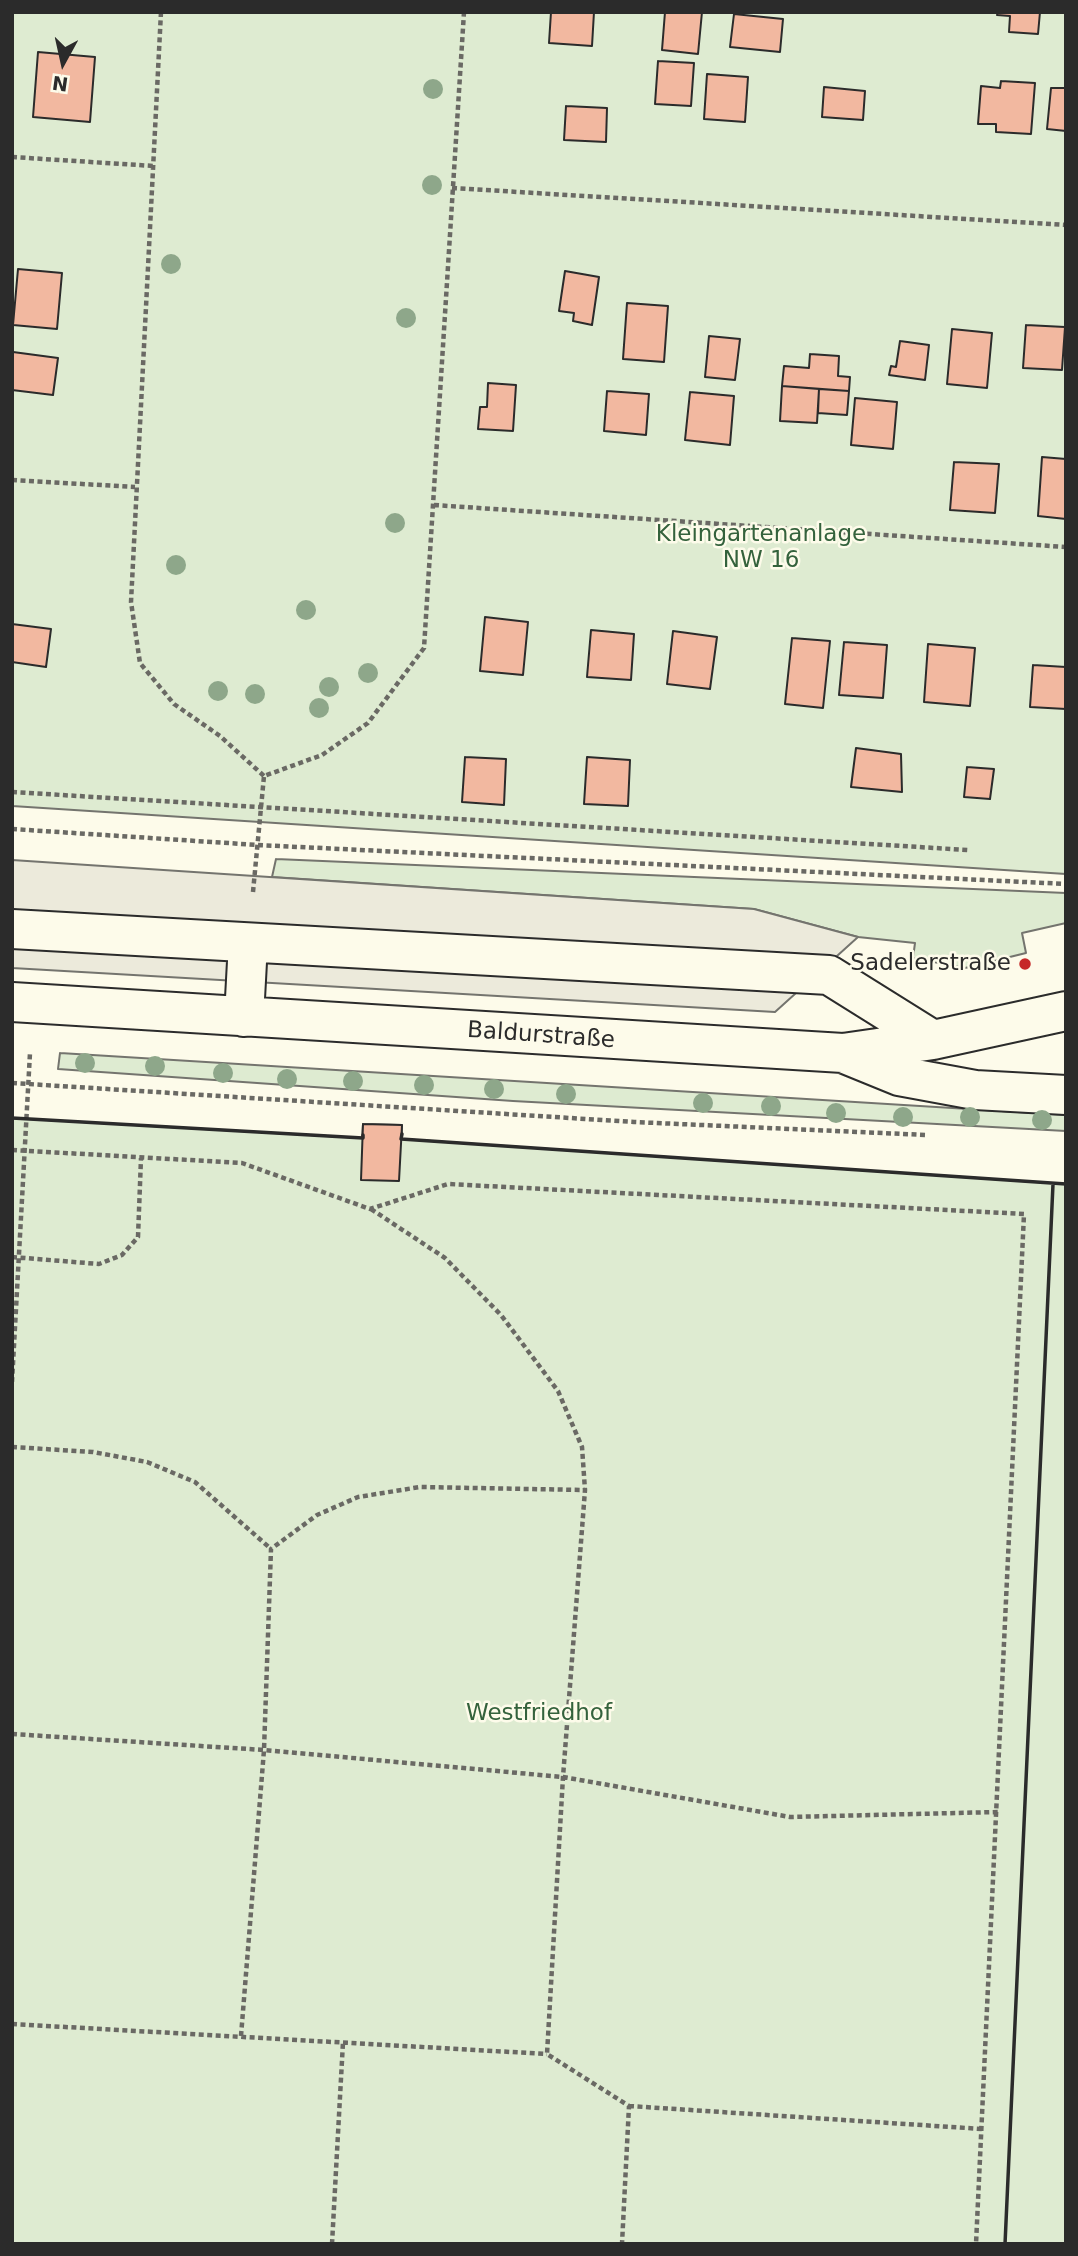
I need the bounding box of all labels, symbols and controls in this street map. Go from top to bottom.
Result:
north arrow [28,28,98,98]
text: N [51,72,69,96]
park label: Kleingartenanlage NW 16 [656,521,866,575]
place label: Sadelerstraße [850,950,1011,978]
marker: Sadelerstraße [1017,956,1033,972]
street label: Baldurstraße [466,1017,616,1055]
park label: Westfriedhof [466,1700,612,1728]

